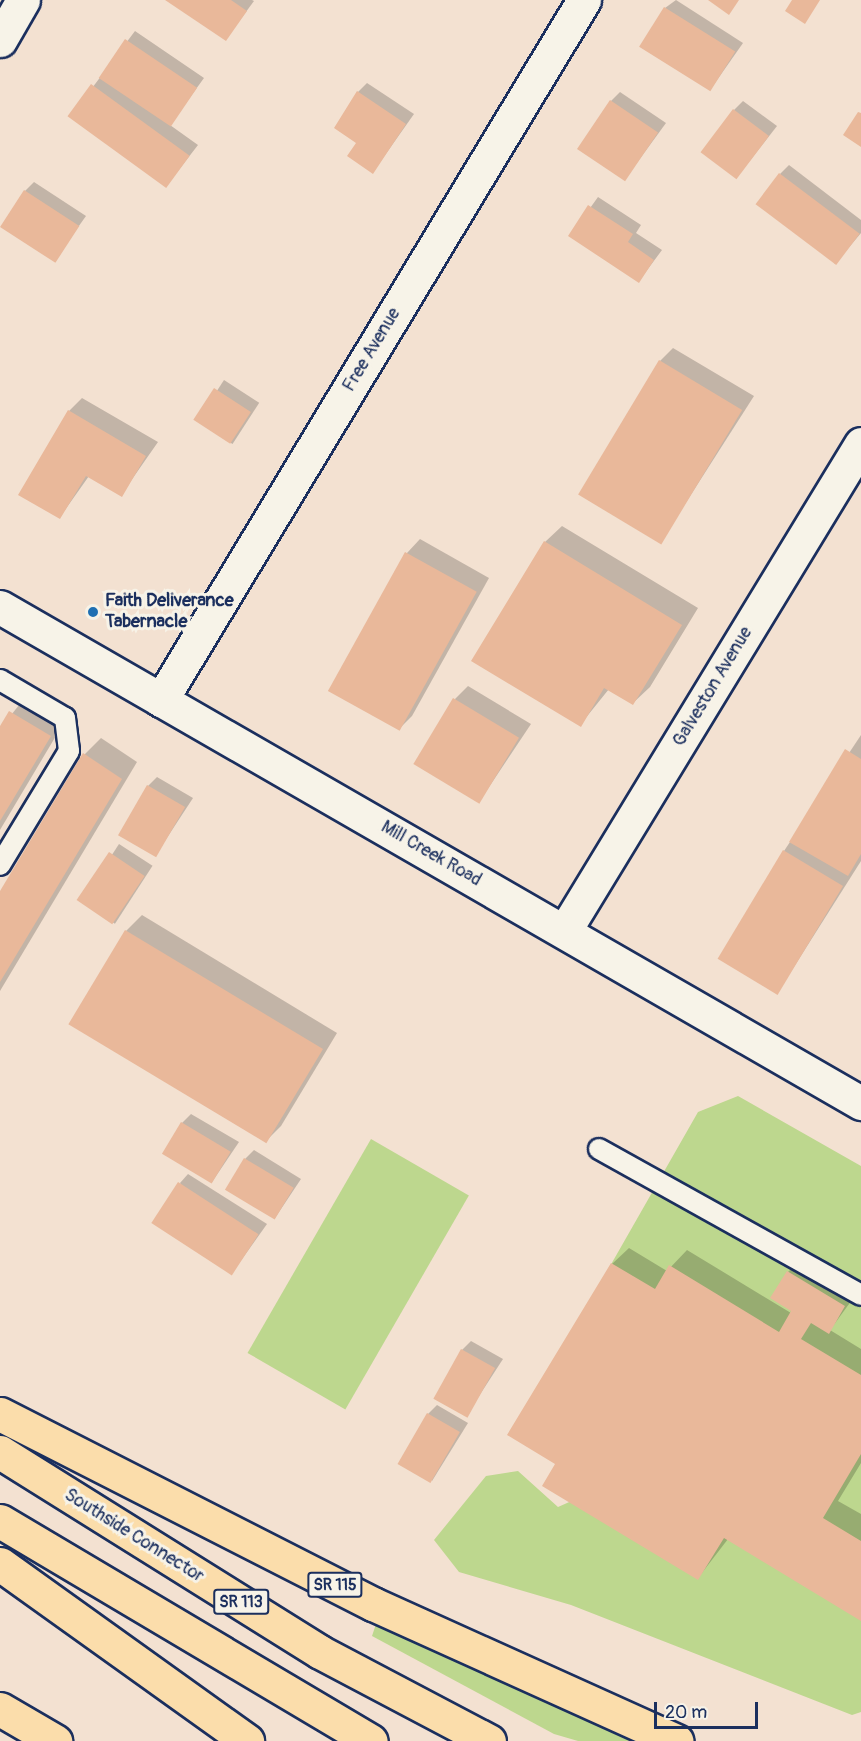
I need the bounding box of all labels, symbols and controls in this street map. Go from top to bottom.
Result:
street label: Free Avenue [339,304,405,396]
place label: Faith Deliverance Tabernacle [105,591,234,634]
marker: Faith Deliverance Tabernacle [86,605,100,619]
street label: Galveston Avenue [669,623,757,751]
street label: Mill Creek Road [377,817,485,891]
street label: Southside Connector [60,1484,208,1588]
road number: SR 115 [306,1572,364,1598]
road number: SR 113 [212,1589,270,1615]
scale bar [657,1690,760,1728]
text: 20 m [665,1701,707,1724]

